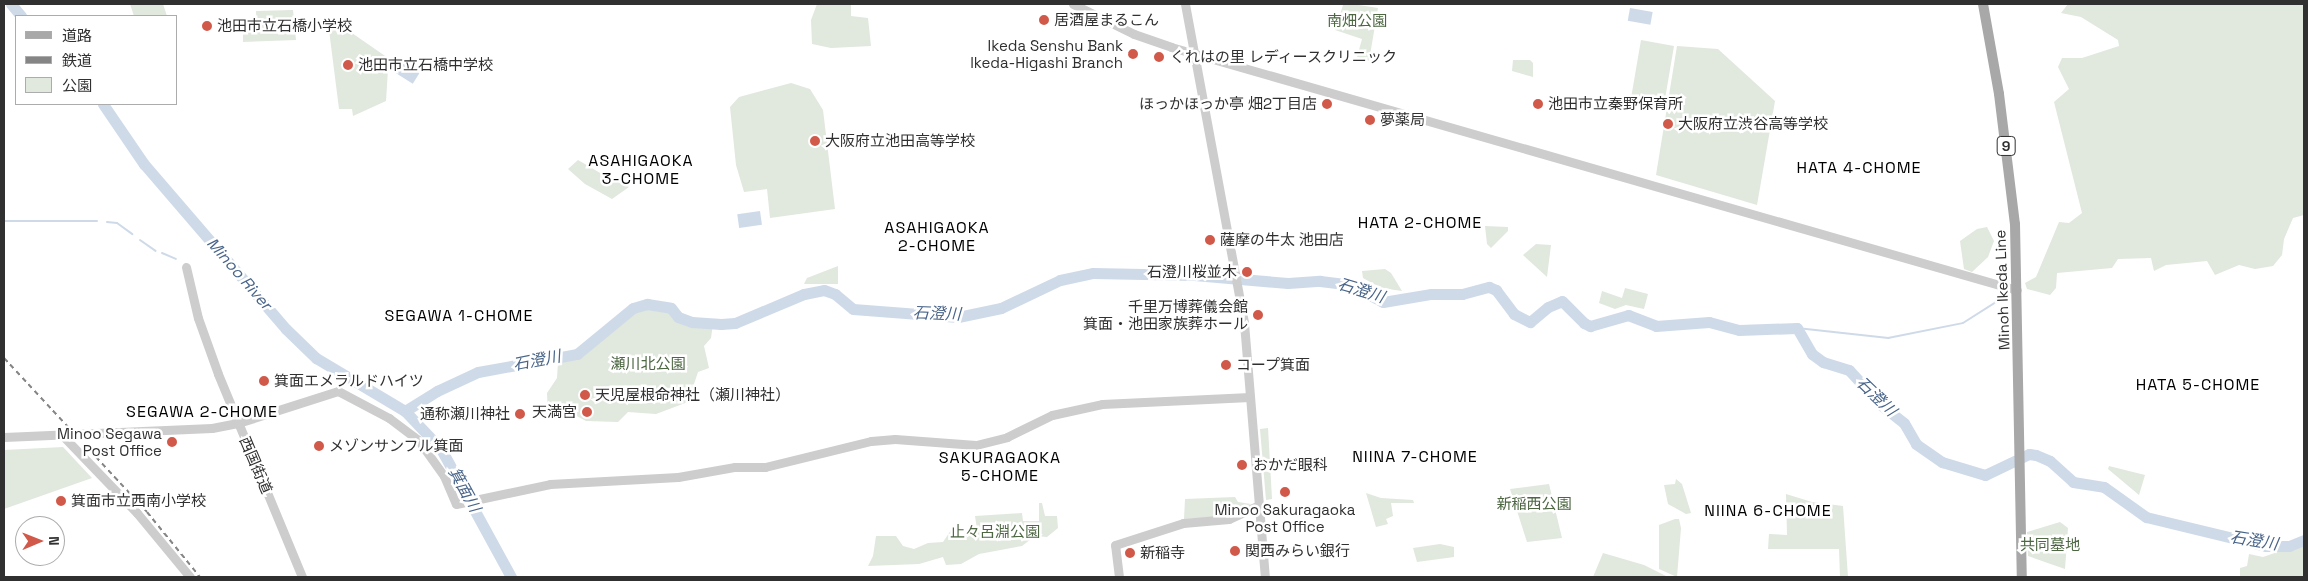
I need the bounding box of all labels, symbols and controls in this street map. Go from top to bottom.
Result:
place label: 居酒屋まるこん [1054,11,1159,29]
park label: 南畑公園 [1327,12,1387,30]
marker: 居酒屋まるこん [1038,14,1050,26]
legend [15,15,178,105]
place label: 池田市立石橋小学校 [217,17,352,35]
marker: 池田市立石橋小学校 [201,20,213,32]
text: 道路 [62,26,92,45]
place label: Ikeda Senshu Bank Ikeda-Higashi Branch [970,36,1123,71]
marker: Ikeda Senshu Bank Ikeda-Higashi Branch [1127,48,1139,60]
place label: くれはの里 レディースクリニック [1170,48,1399,66]
marker: くれはの里 レディースクリニック [1152,50,1166,64]
text: 鉄道 [62,51,92,70]
place label: 池田市立石橋中学校 [358,56,493,74]
marker: 池田市立石橋中学校 [342,59,354,71]
text: 公園 [62,76,92,95]
place label: ほっかほっか亭 畑2丁目店 [1139,95,1317,113]
place label: 池田市立秦野保育所 [1548,95,1683,113]
marker: ほっかほっか亭 畑2丁目店 [1321,98,1333,110]
marker: 池田市立秦野保育所 [1532,98,1544,110]
place label: 夢薬局 [1380,111,1425,129]
marker: 夢薬局 [1364,114,1376,126]
place label: 大阪府立渋谷高等学校 [1678,115,1828,133]
marker: 大阪府立渋谷高等学校 [1662,118,1674,130]
place label: 大阪府立池田高等学校 [825,132,975,150]
road number: 9 [1996,134,2016,158]
marker: 大阪府立池田高等学校 [809,135,821,147]
district label: ASAHIGAOKA 3-CHOME [587,151,695,189]
district label: HATA 4-CHOME [1795,158,1923,178]
district label: HATA 2-CHOME [1356,213,1484,233]
district label: ASAHIGAOKA 2-CHOME [883,218,991,256]
street label: Minoh Ikeda Line [1991,229,2013,351]
place label: 薩摩の牛太 池田店 [1220,231,1344,249]
water label: Minoo River [202,234,276,314]
marker: 薩摩の牛太 池田店 [1204,234,1216,246]
place label: 石澄川桜並木 [1147,263,1237,281]
marker: 石澄川桜並木 [1241,266,1253,278]
water label: 石澄川 [1335,275,1387,307]
place label: 千里万博葬儀会館 箕面・池田家族葬ホール [1083,297,1248,332]
water label: 石澄川 [913,304,961,324]
district label: SEGAWA 1-CHOME [383,306,535,326]
marker: 千里万博葬儀会館 箕面・池田家族葬ホール [1252,309,1264,321]
water label: 石澄川 [512,347,562,375]
park label: 瀬川北公園 [611,355,685,373]
place label: コープ箕面 [1236,356,1311,374]
marker: コープ箕面 [1220,359,1232,371]
place label: 箕面エメラルドハイツ [274,372,424,390]
water label: 石澄川 [1852,373,1900,421]
marker: 箕面エメラルドハイツ [258,375,270,387]
district label: HATA 5-CHOME [2134,375,2262,395]
place label: 天児屋根命神社（瀬川神社） [595,386,790,404]
marker: 天児屋根命神社（瀬川神社） [579,389,591,401]
district label: SEGAWA 2-CHOME [124,402,280,422]
place label: 天満宮 [532,403,577,421]
place label: 通称瀬川神社 [420,405,510,423]
marker: 天満宮 [581,406,593,418]
marker: 通称瀬川神社 [514,408,526,420]
place label: Minoo Segawa Post Office [57,424,162,459]
street label: 西国街道 [236,434,276,496]
marker: Minoo Segawa Post Office [166,436,178,448]
place label: メゾンサンフル箕面 [329,437,464,455]
marker: メゾンサンフル箕面 [313,440,325,452]
district label: NIINA 7-CHOME [1350,447,1480,467]
district label: SAKURAGAOKA 5-CHOME [937,448,1063,486]
place label: おかだ眼科 [1253,456,1328,474]
marker: おかだ眼科 [1235,458,1249,472]
water label: 箕面川 [444,464,484,516]
marker: Minoo Sakuragaoka Post Office [1279,486,1291,498]
place label: 箕面市立西南小学校 [71,492,206,510]
marker: 箕面市立西南小学校 [55,495,67,507]
park label: 新稲西公園 [1497,495,1571,513]
place label: Minoo Sakuragaoka Post Office [1215,500,1355,535]
district label: NIINA 6-CHOME [1703,501,1833,521]
north arrow [15,516,65,566]
park label: 止々呂淵公園 [950,523,1040,541]
water label: 石澄川 [2229,528,2279,554]
text: N [45,536,63,546]
park label: 共同墓地 [2020,536,2080,554]
place label: 関西みらい銀行 [1245,542,1350,560]
place label: 新稲寺 [1140,544,1185,562]
marker: 関西みらい銀行 [1229,545,1241,557]
marker: 新稲寺 [1124,547,1136,559]

